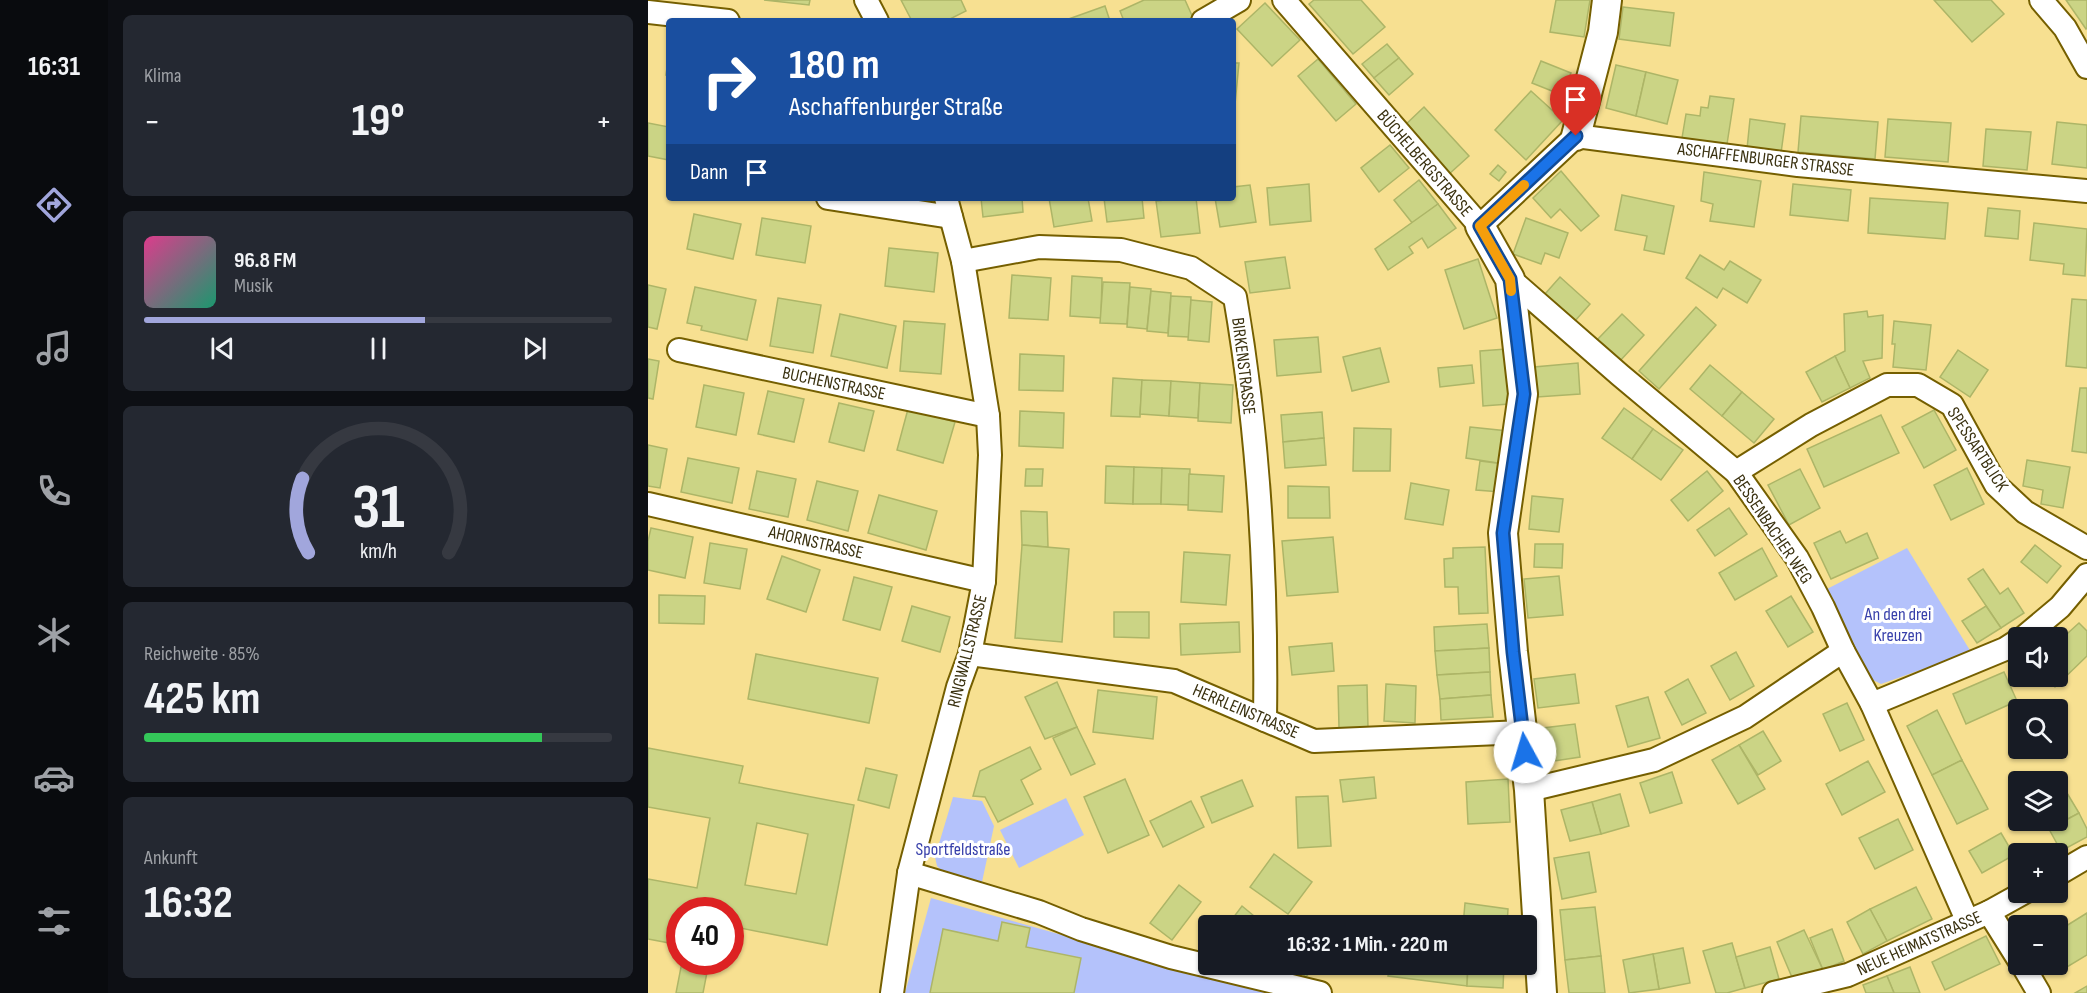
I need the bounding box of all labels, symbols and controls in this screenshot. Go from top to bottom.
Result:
text: 180 m [789,40,880,91]
icon: right [690,42,768,120]
text: 16:31 [28,51,80,83]
text: Klima [144,64,182,88]
pin [1550,74,1601,136]
icon: arrive [1559,83,1592,116]
text: Aschaffenburger Straße [789,91,1003,123]
text: 19° [351,94,405,149]
text: − [144,102,160,142]
text: + [596,102,612,142]
street label: BÜCHELBERGSTRASSE [1373,106,1477,221]
street label: ASCHAFFENBURGER STRASSE [1675,138,1855,181]
icon: arrive [740,156,773,189]
text: Dann [690,159,728,186]
icon: directions [33,184,75,226]
text: 96.8 FM [234,247,296,274]
text: Musik [234,274,273,298]
street label: BIRKENSTRASSE [1227,316,1260,416]
icon: music [33,327,75,369]
icon: previous [206,332,239,365]
icon: pause [362,332,395,365]
icon: next [518,332,551,365]
street label: BUCHENSTRASSE [781,362,887,405]
street label: SPESSARTBLICK [1943,403,2013,496]
icon: phone [33,470,75,512]
street label: BESSENBACHER WEG [1728,471,1817,588]
text: 31 [352,472,404,547]
street label: AHORNSTRASSE [766,521,865,564]
text: km/h [359,540,397,565]
street label: RINGWALLSTRASSE [943,592,992,710]
park label: An den drei Kreuzen [1864,604,1931,646]
icon: climate [33,614,75,656]
map controls [2008,627,2068,975]
button: sound [2008,627,2068,687]
text: Reichweite · 85% [144,642,260,666]
text: 425 km [144,672,260,727]
street label: HERRLEINSTRASSE [1190,680,1302,743]
button: search [2008,699,2068,759]
position arrow [1493,720,1557,784]
icon: car [33,757,75,799]
button: layers [2008,771,2068,831]
park label: Sportfeldstraße [916,839,1010,860]
button: + [2008,843,2068,903]
text: Ankunft [144,846,198,870]
text: 16:32 [144,876,233,931]
speed limit sign: 40 [666,897,744,975]
icon: filters [33,900,75,942]
street label: NEUE HEIMATSTRASSE [1854,907,1985,980]
button: − [2008,915,2068,975]
text: 16:32 · 1 Min. · 220 m [1287,931,1448,958]

